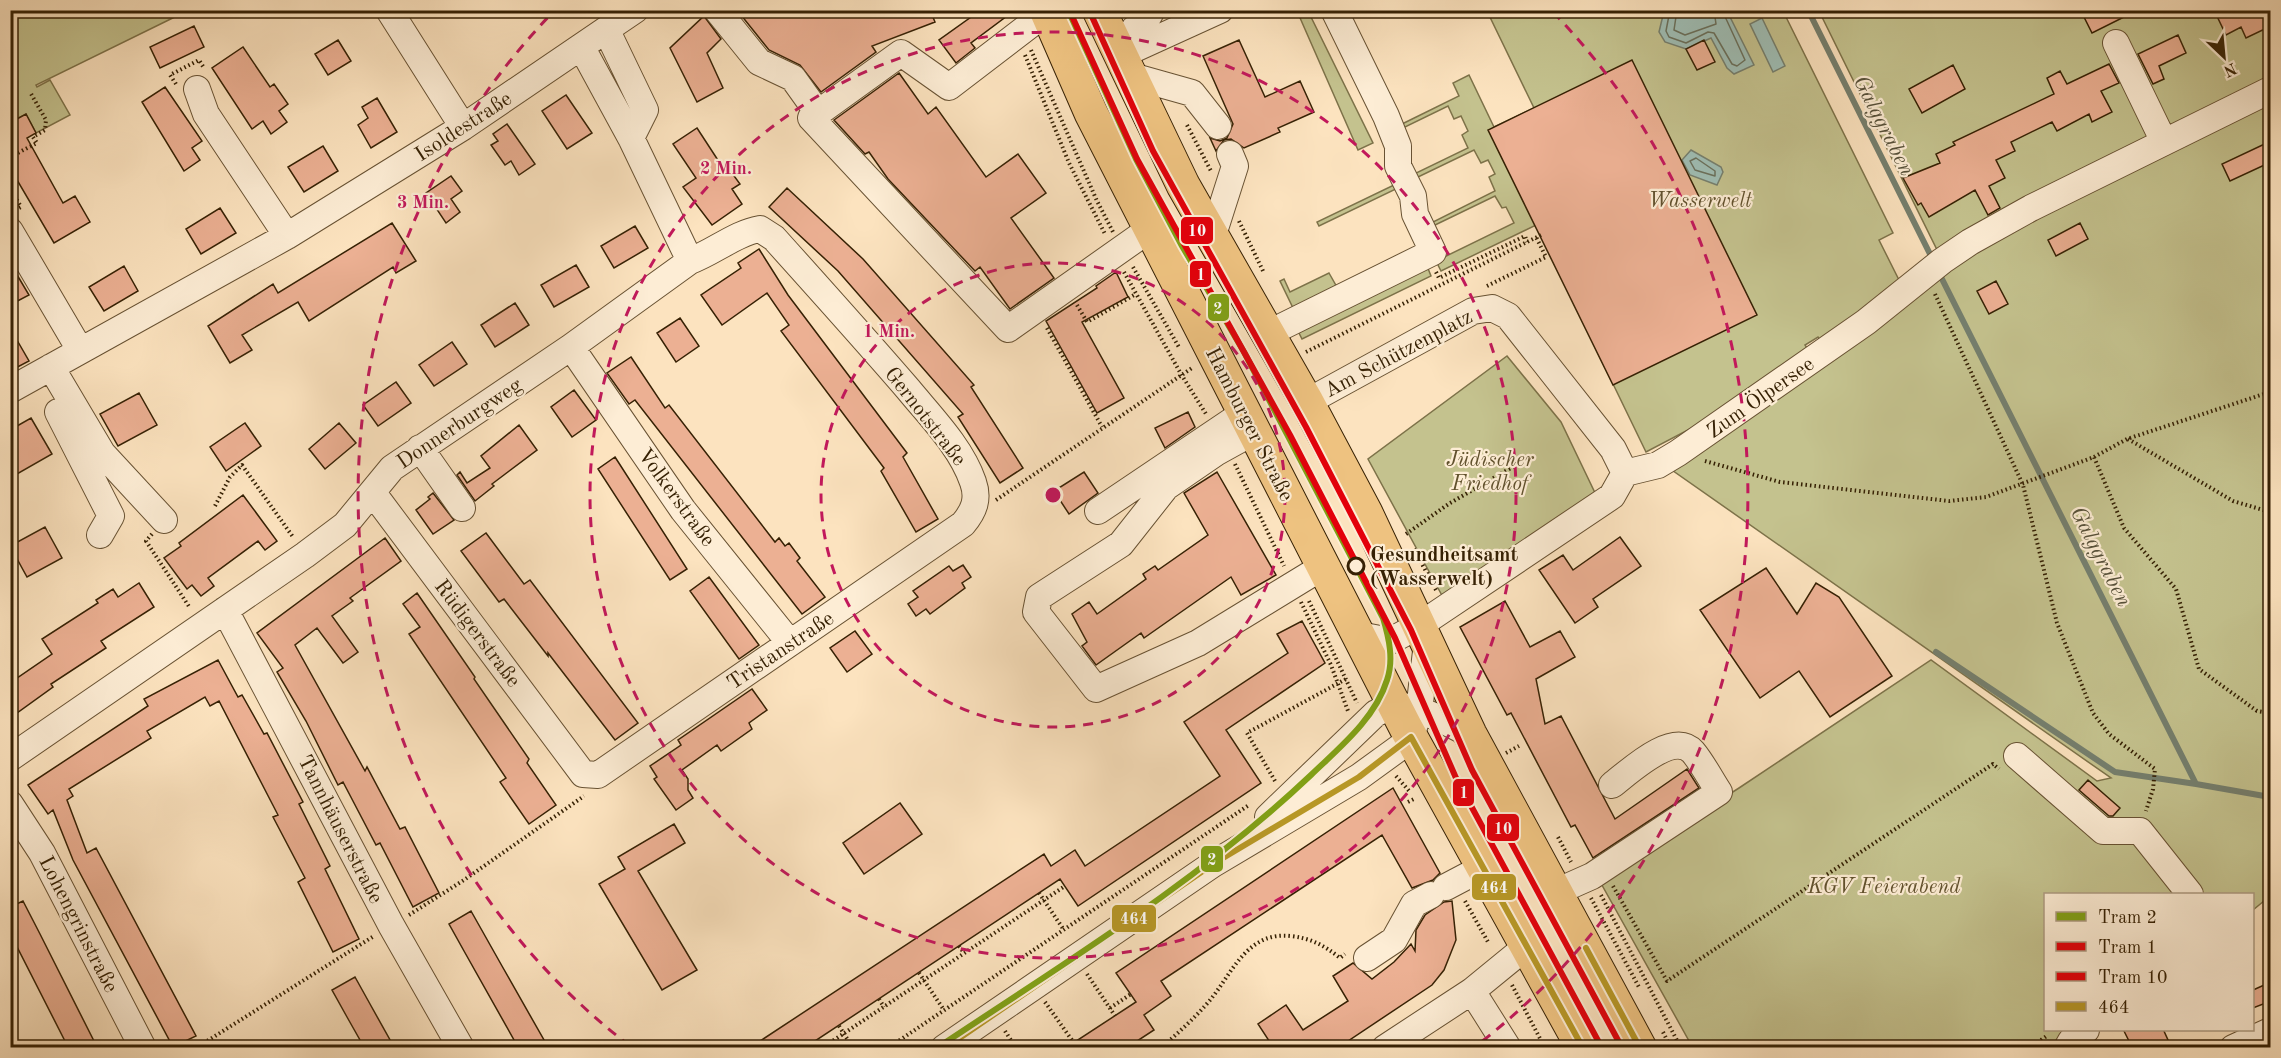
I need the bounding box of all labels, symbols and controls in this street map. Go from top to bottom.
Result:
north arrow [2194,27,2254,87]
text: N [2220,59,2239,79]
water label: Galggraben [1849,72,1918,180]
street label: Isoldestraße [412,88,516,166]
text: 2 Min. [700,160,752,178]
park label: Wasserwelt [1648,191,1752,212]
text: 3 Min. [397,194,449,212]
line badge: 10 [1180,216,1214,245]
text: 10 [1188,224,1206,240]
line badge: 1 [1189,260,1212,288]
text: 1 [1196,268,1206,284]
line badge: 2 [1207,293,1230,322]
text: 2 [1213,302,1223,318]
street label: Am Schützenplatz [1321,306,1476,402]
text: 1 Min. [863,323,915,341]
street label: Hamburger Straße [1201,344,1297,505]
street label: Zum Ölpersee [1701,350,1818,443]
street label: Gernotstraße [880,364,970,470]
street label: Donnerburgweg [393,374,527,474]
street label: Volkerstraße [633,445,718,551]
park label: Jüdischer Friedhof [1446,450,1535,495]
centre of rings [1043,485,1063,505]
water label: Galggraben [2066,503,2135,611]
place label: Gesundheitsamt (Wasserwelt) [1370,545,1519,590]
marker: Gesundheitsamt (Wasserwelt) [1347,557,1365,575]
street label: Rüdigerstraße [430,576,524,692]
street label: Tristanstraße [724,608,838,695]
street label: Tannhäuserstraße [293,752,386,907]
line badge: 1 [1452,778,1475,807]
text: 1 [1459,786,1469,802]
line badge: 10 [1486,813,1520,842]
text: 10 [1494,822,1512,838]
line badge: 2 [1200,845,1224,873]
street label: Lohengrinstraße [34,853,121,996]
text: 2 [1207,853,1217,869]
line badge: 464 [1471,873,1517,901]
park label: KGV Feierabend [1807,877,1961,898]
text: 464 [1480,881,1508,897]
legend [2044,893,2254,1031]
line badge: 464 [1111,904,1157,933]
text: Tram 2 [2098,909,2157,927]
text: 464 [1120,912,1148,928]
text: Tram 1 [2098,939,2157,957]
text: Tram 10 [2098,969,2167,987]
text: 464 [2098,999,2129,1017]

